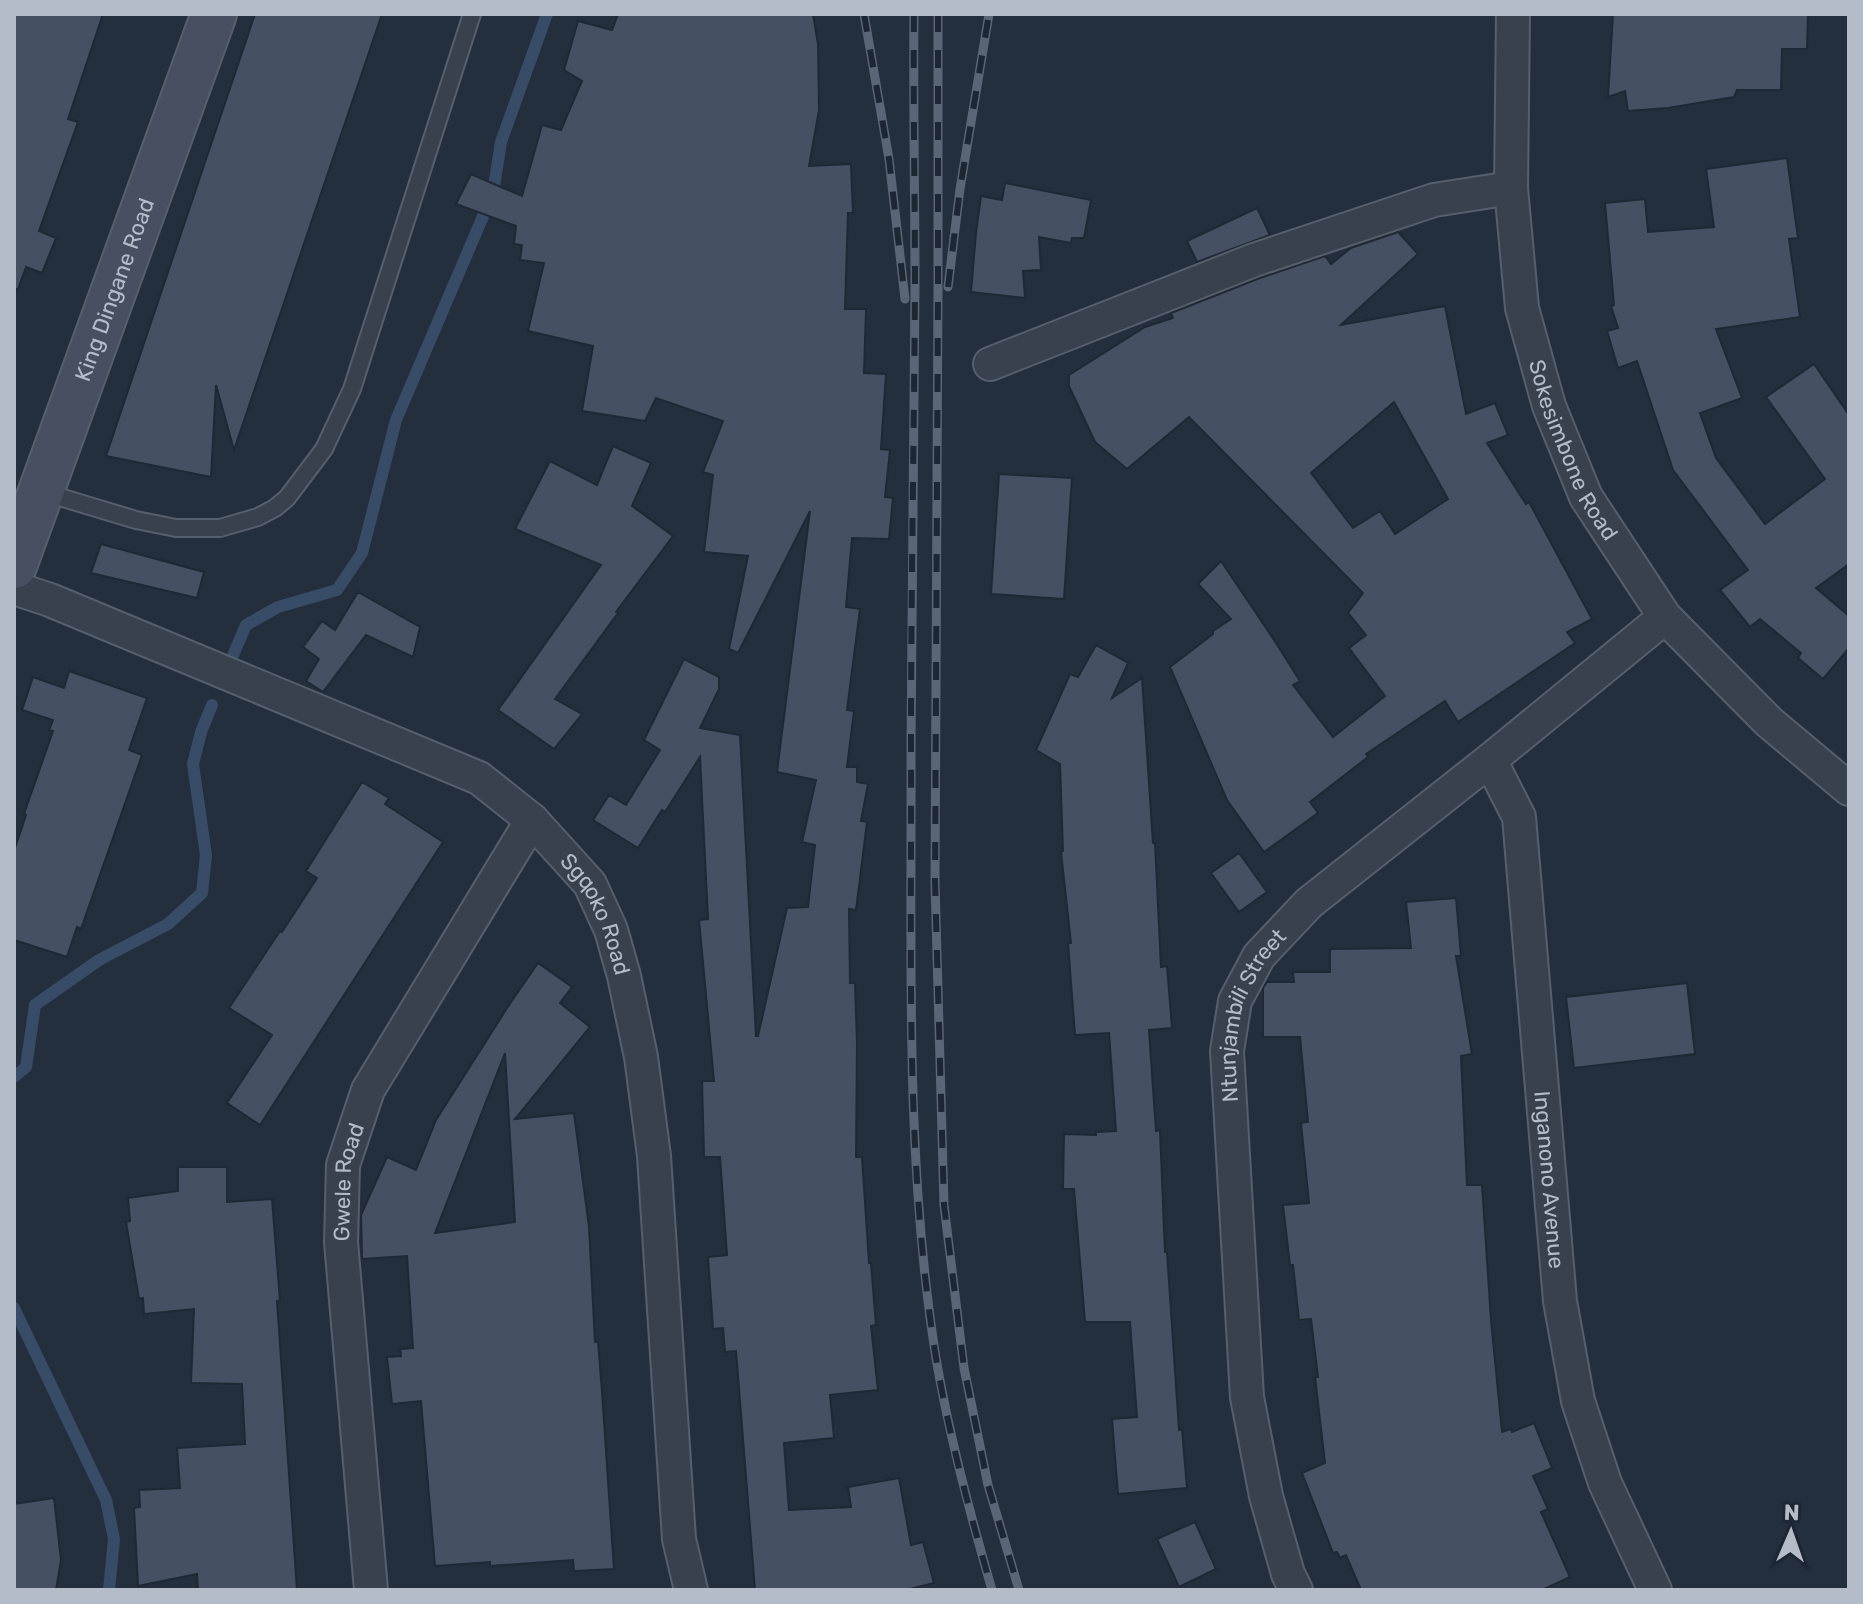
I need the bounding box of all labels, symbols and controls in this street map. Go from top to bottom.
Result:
street label: King Dingane Road [69,195,160,385]
street label: Sokesimbone Road [1523,357,1624,546]
street label: Sgqoko Road [555,848,636,978]
street label: Ntunjambili Street [1214,923,1292,1103]
street label: Inganono Avenue [1528,1090,1570,1270]
street label: Gwele Road [328,1119,370,1242]
north arrow [1751,1492,1831,1572]
text: N [1783,1499,1800,1526]

